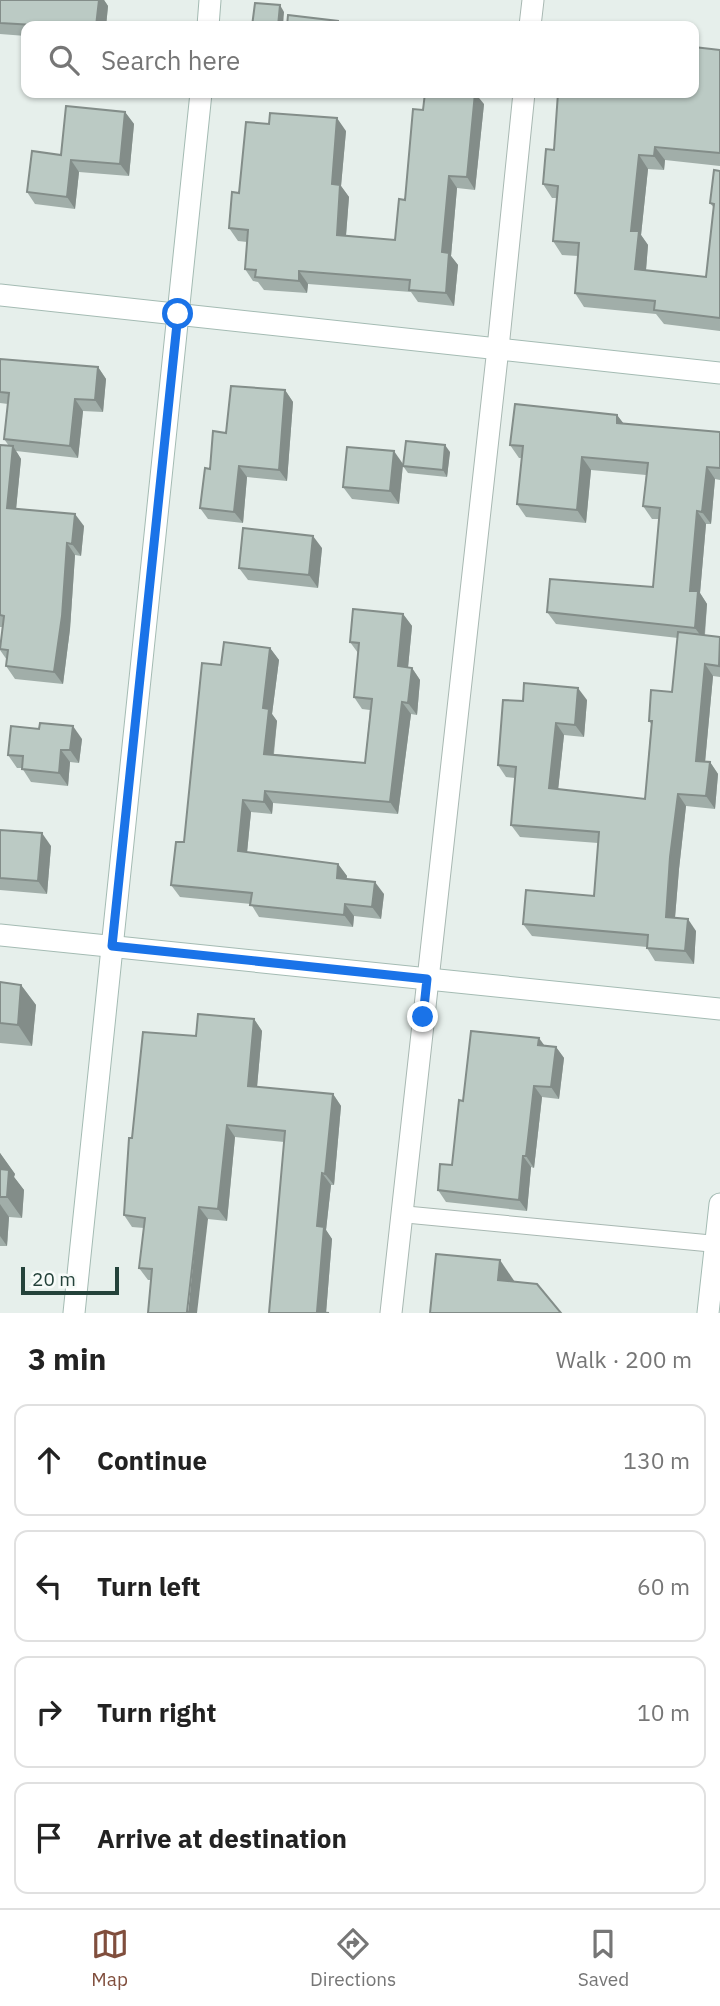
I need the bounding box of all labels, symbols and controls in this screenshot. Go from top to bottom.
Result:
search box [21,21,699,98]
icon: search [45,41,83,79]
text: Search here [101,43,240,77]
route start [162,298,193,329]
route end [407,1001,438,1032]
scale bar [21,1264,119,1296]
text: 20 m [32,1267,76,1291]
text: 3 min [28,1339,106,1378]
text: Walk · 200 m [556,1344,692,1374]
icon: ahead [30,1441,68,1479]
text: Continue [97,1443,207,1477]
text: 130 m [623,1445,690,1475]
icon: left [30,1567,68,1605]
text: Turn left [97,1569,200,1603]
text: 60 m [637,1571,690,1601]
icon: right [30,1693,68,1731]
text: Turn right [97,1695,216,1729]
text: 10 m [637,1697,690,1727]
icon: arrive [30,1819,68,1857]
text: Arrive at destination [97,1821,347,1855]
tab: Map [91,1925,129,1991]
tab: Directions [310,1925,396,1991]
tab: Saved [578,1925,629,1991]

